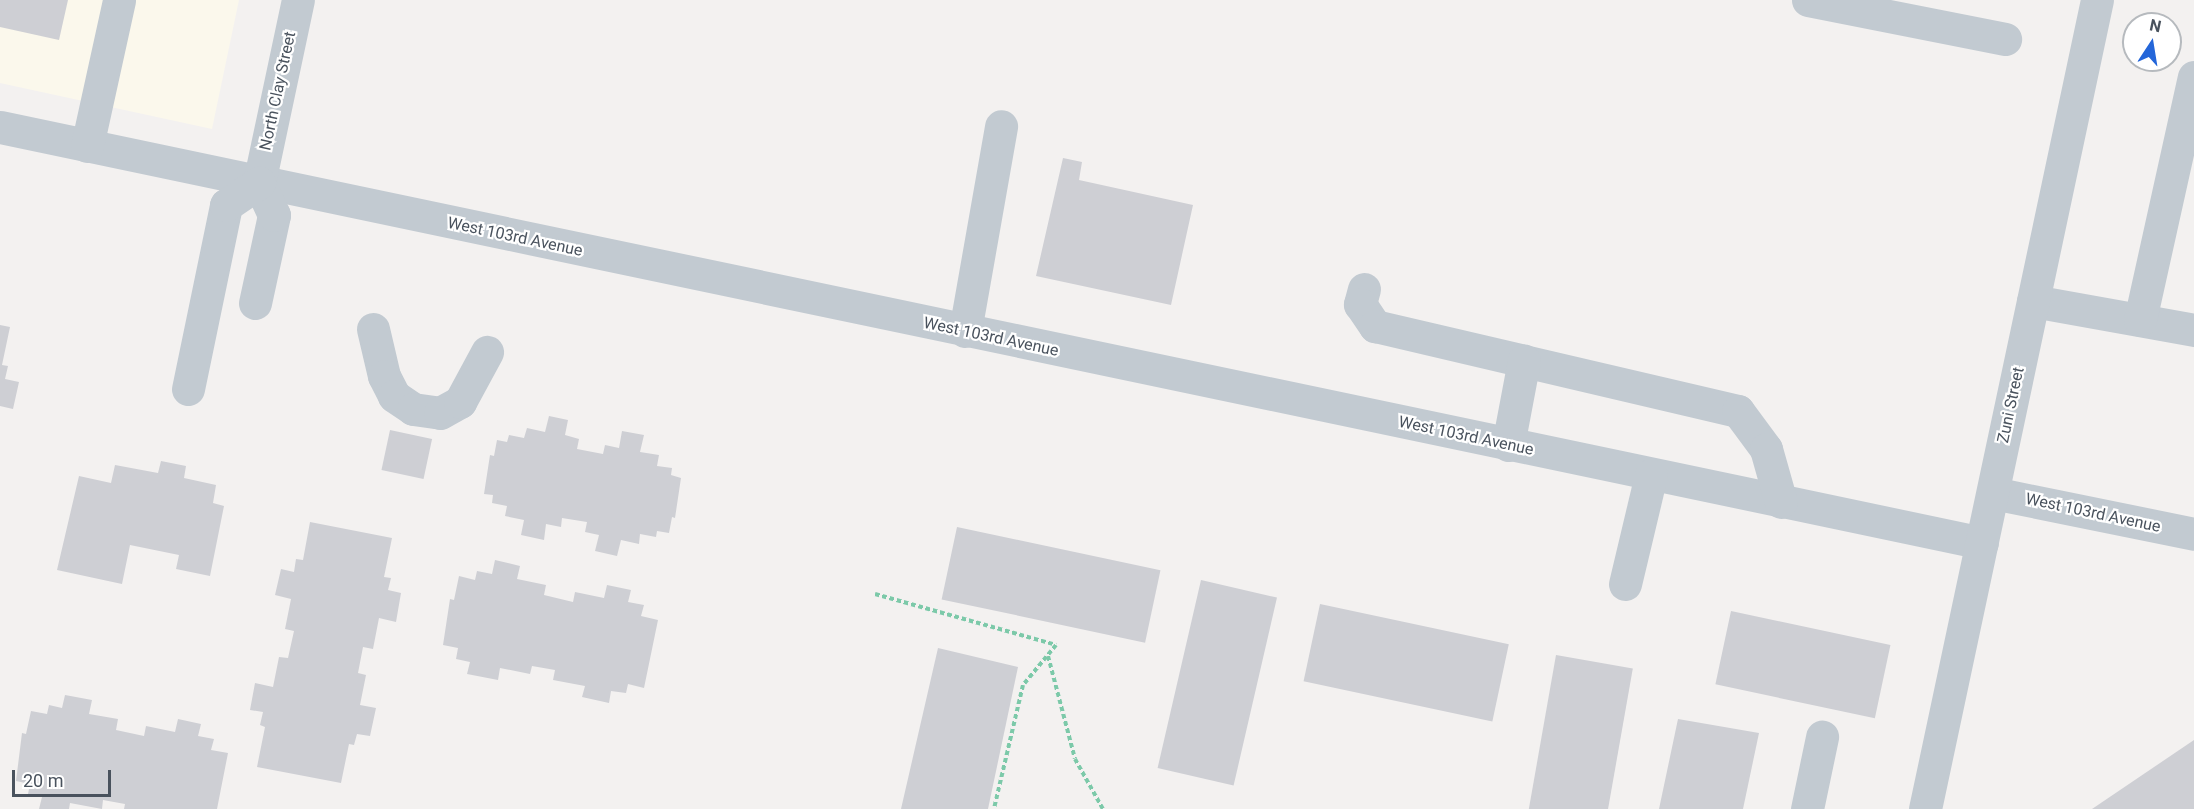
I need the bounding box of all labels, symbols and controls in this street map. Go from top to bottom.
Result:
north arrow [2122,12,2182,72]
text: N [2148,15,2163,36]
street label: North Clay Street [256,30,300,152]
street label: West 103rd Avenue [446,213,584,261]
street label: West 103rd Avenue [922,313,1060,361]
street label: Zuni Street [1994,365,2028,445]
street label: West 103rd Avenue [1397,412,1535,460]
street label: West 103rd Avenue [2024,489,2162,537]
scale bar [15,758,114,796]
text: 20 m [23,770,63,791]

